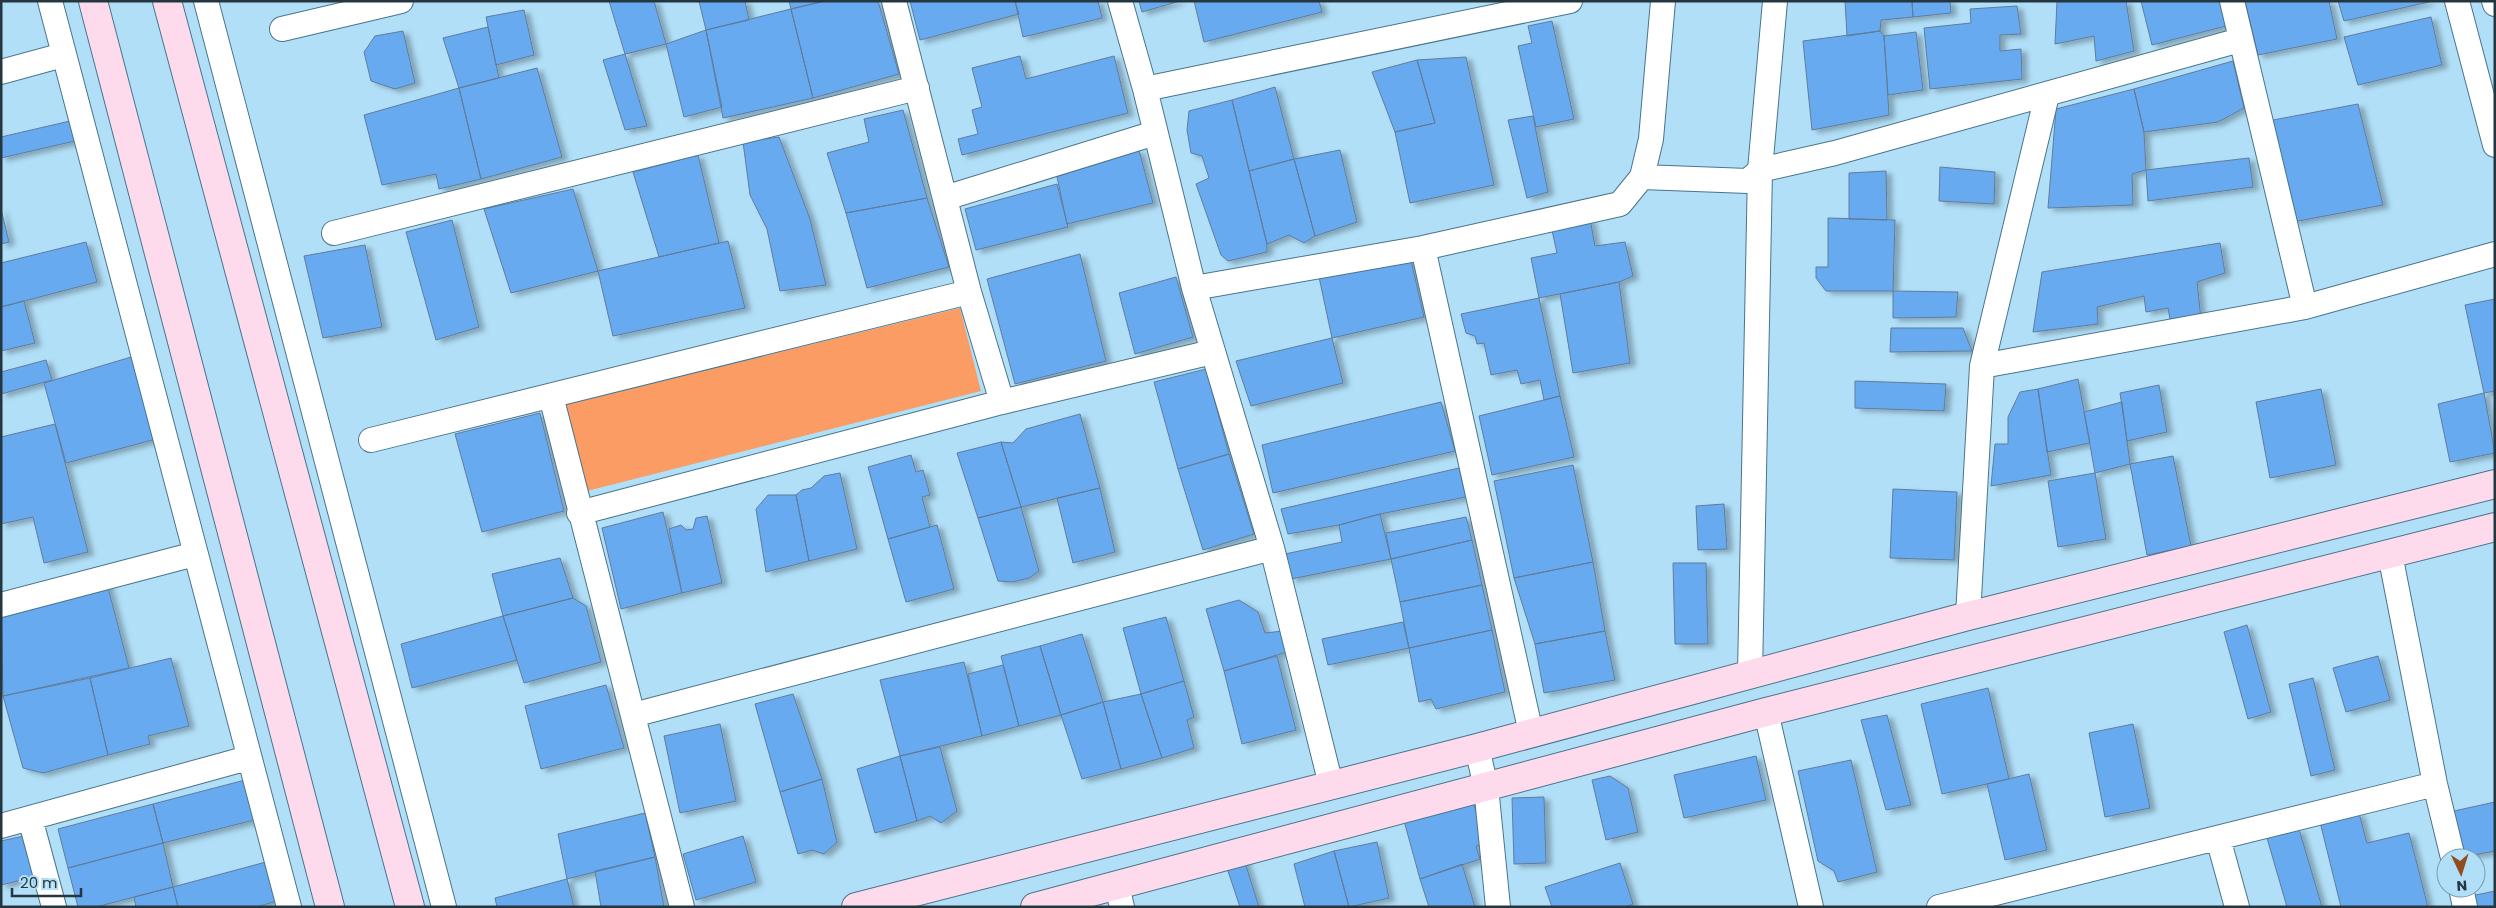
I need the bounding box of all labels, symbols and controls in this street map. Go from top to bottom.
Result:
north arrow [2436,848,2486,898]
scale bar [12,866,81,898]
text: 20 m [20,872,58,893]
text: N [2456,876,2468,896]

